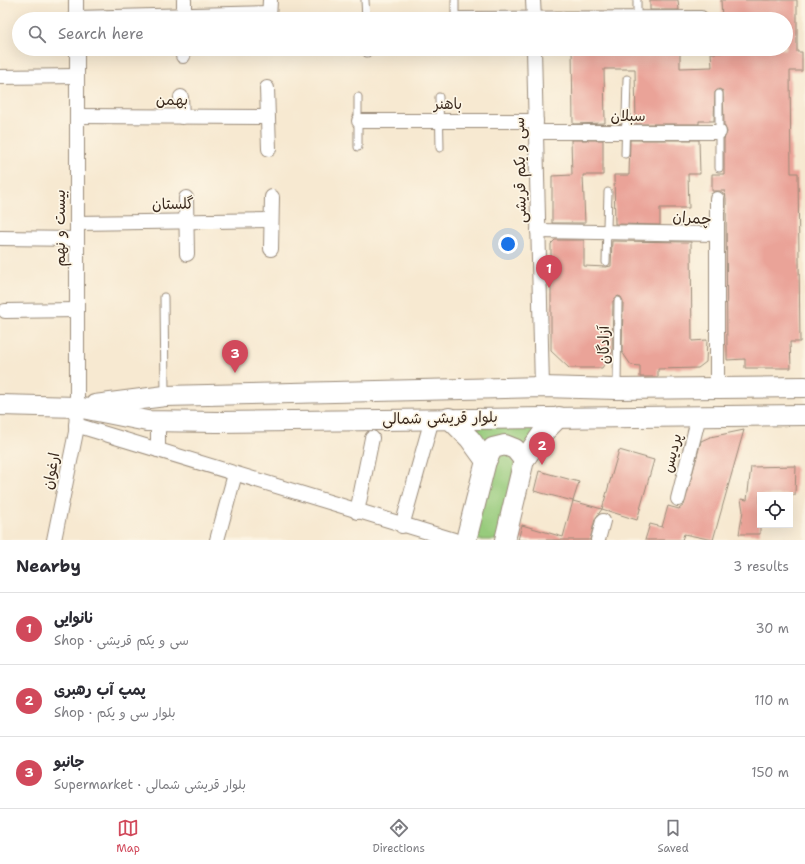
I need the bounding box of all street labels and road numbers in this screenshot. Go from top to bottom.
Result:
street label: بهمن [156,90,188,110]
street label: باهنر [432,94,462,114]
street label: سبلان [610,106,646,126]
street label: سی و یکم قریشی [509,117,533,223]
street label: بیست و نهم [50,189,72,267]
street label: گلستان [152,194,194,214]
street label: چمران [672,207,712,229]
street label: آزادگان [594,325,614,364]
street label: بلوار قریشی شمالی [382,407,498,429]
street label: پردیس [658,431,686,475]
street label: ارغوان [38,451,64,491]

